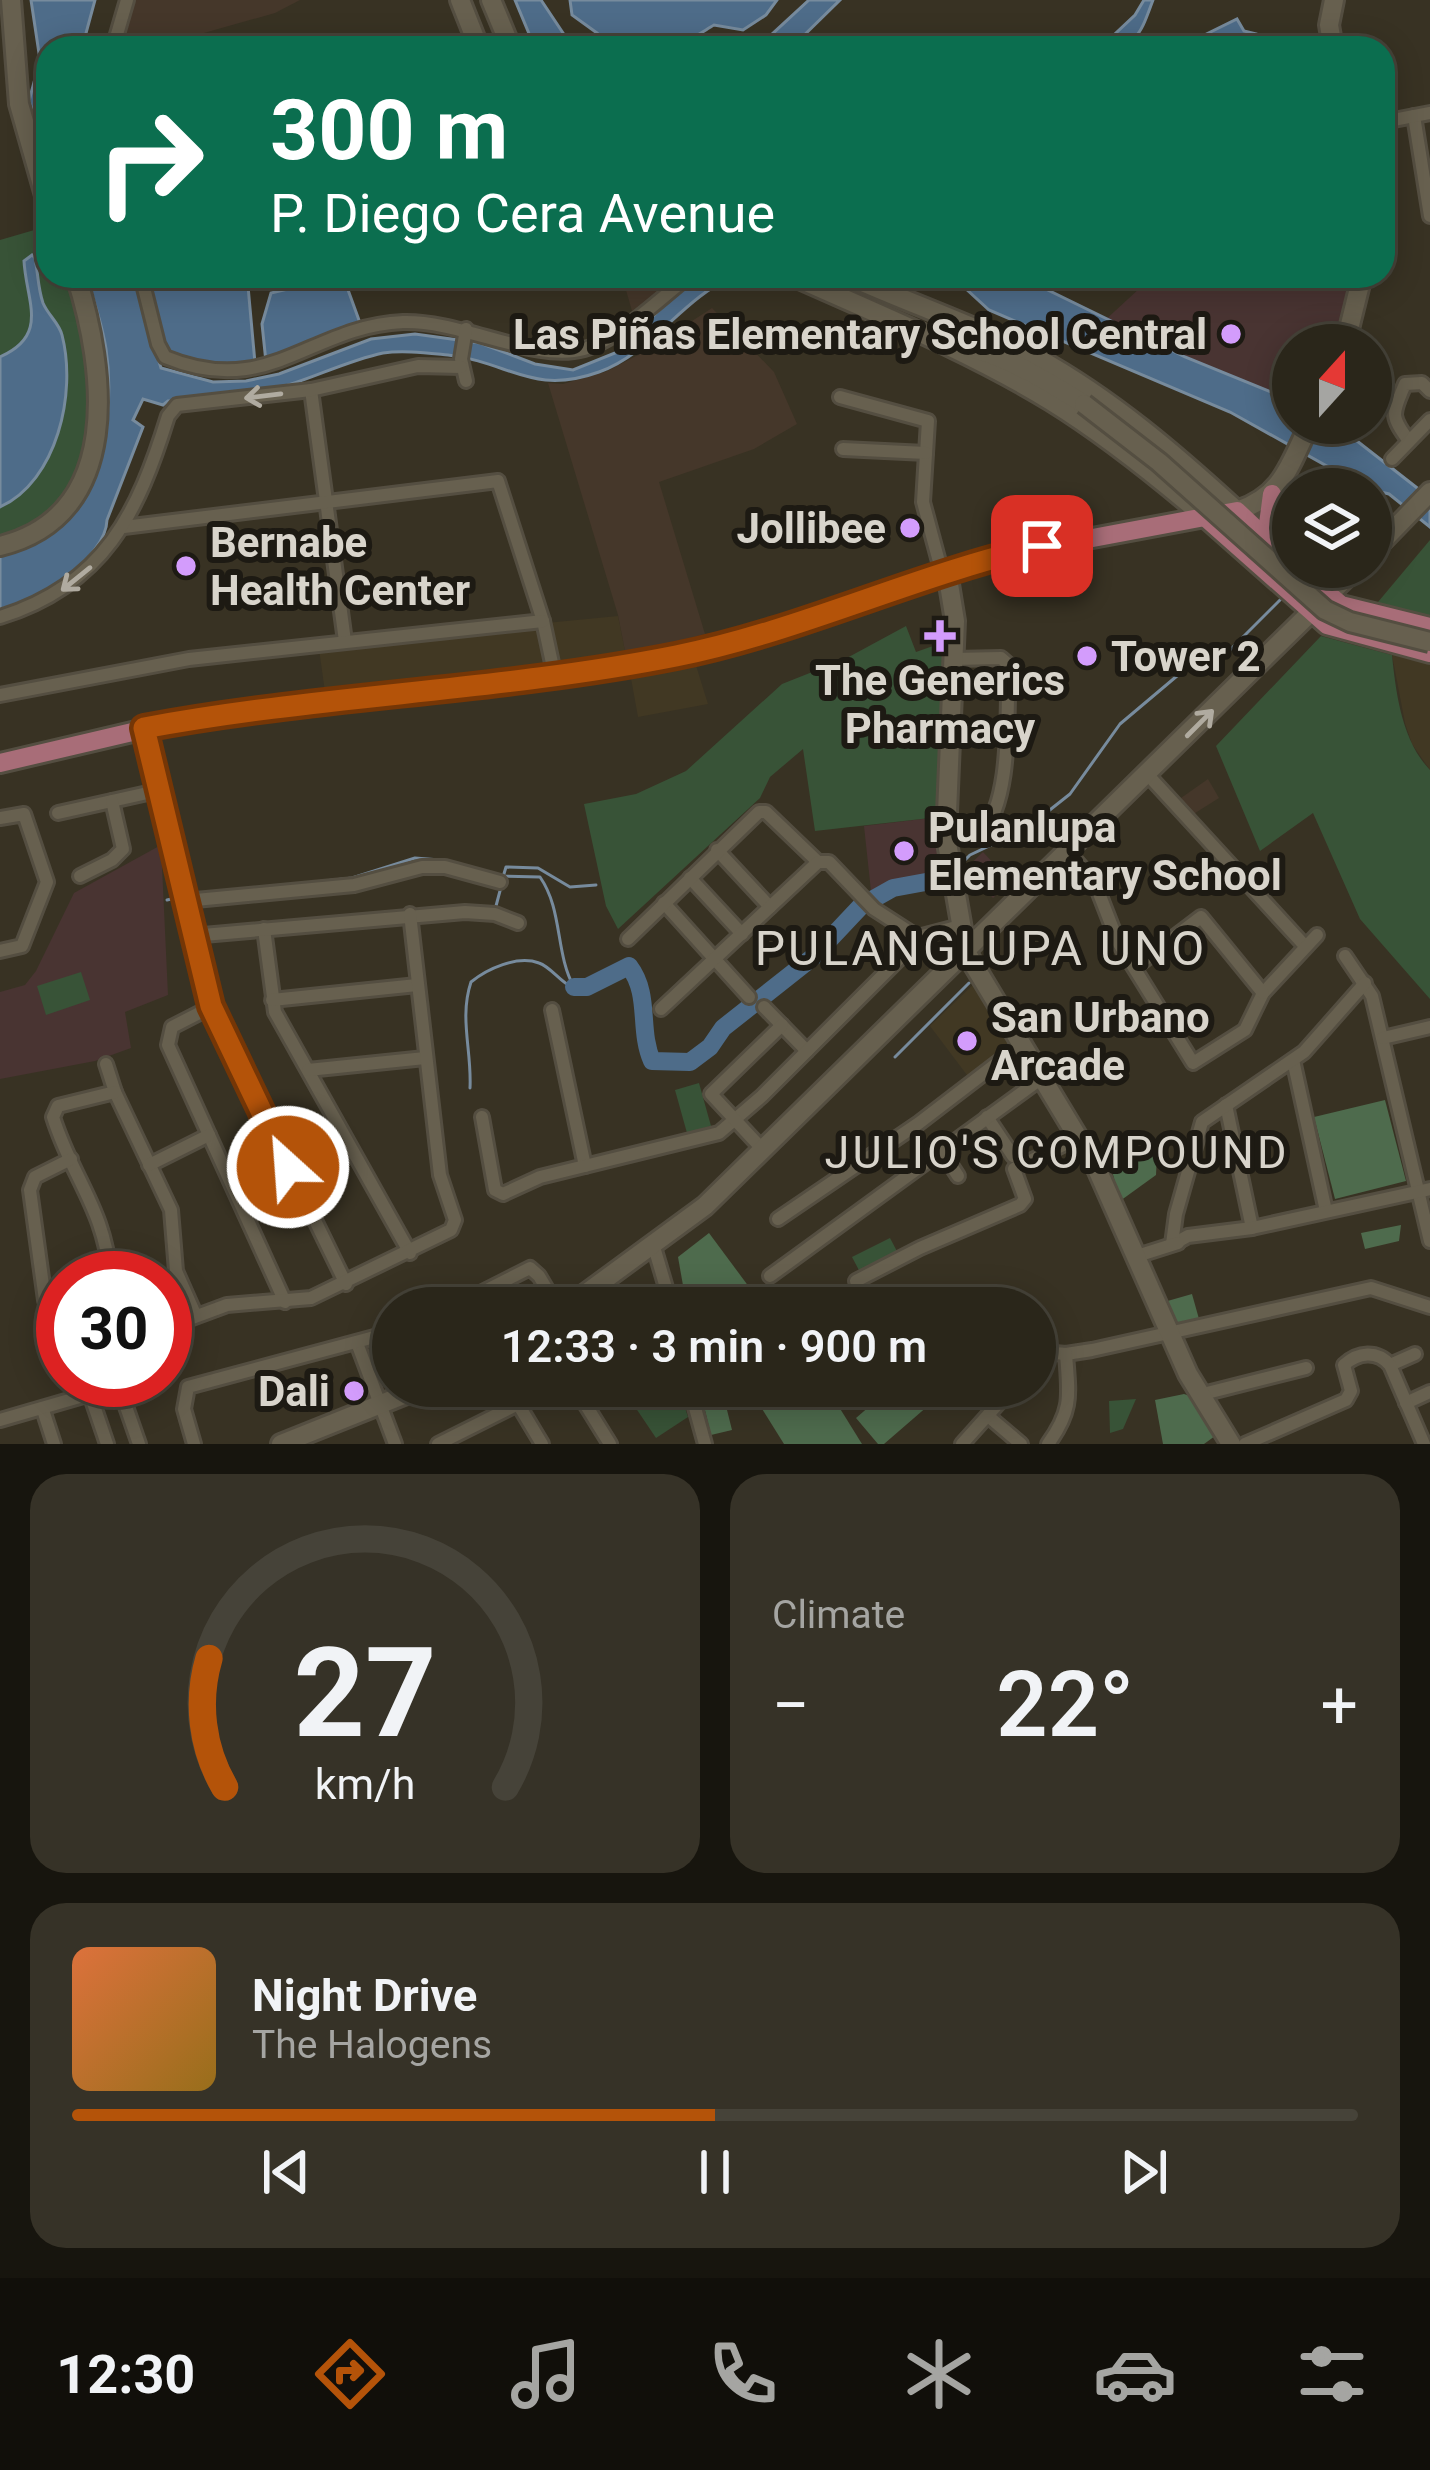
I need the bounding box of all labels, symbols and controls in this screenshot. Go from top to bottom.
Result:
text: 300 m [270,81,508,180]
icon: right [72,84,228,240]
text: P. Diego Cera Avenue [270,182,775,245]
place label: Las Piñas Elementary School Central [513,310,1207,359]
marker: Las Piñas Elementary School Central [1218,321,1244,347]
north arrow [1272,324,1392,444]
map controls [1272,324,1392,588]
one-way arrow [244,386,283,408]
button: layers [1272,468,1392,588]
pin [991,495,1093,597]
place label: Jollibee [736,504,886,553]
icon: arrive [1009,513,1075,579]
marker: Jollibee [897,515,923,541]
place label: Bernabe Health Center [210,518,470,615]
marker: Bernabe Health Center [173,553,199,579]
one-way arrow [61,565,92,592]
marker: The Generics Pharmacy [927,623,953,649]
place label: Tower 2 [1111,632,1261,681]
marker: Tower 2 [1074,643,1100,669]
place label: The Generics Pharmacy [815,656,1065,753]
one-way arrow [1185,709,1213,738]
place label: Pulanlupa Elementary School [928,803,1282,900]
marker: Pulanlupa Elementary School [891,838,917,864]
district label: PULANGLUPA UNO [755,920,1207,977]
place label: San Urbano Arcade [991,993,1210,1090]
marker: San Urbano Arcade [954,1028,980,1054]
position arrow [225,1104,351,1230]
district label: JULIO'S COMPOUND [825,1126,1289,1179]
speed limit sign: 30 [36,1251,192,1407]
text: 12:33 · 3 min · 900 m [501,1320,927,1373]
place label: Dali [258,1367,330,1416]
marker: Dali [341,1378,367,1404]
text: Climate [772,1592,905,1638]
text: 27 [293,1620,437,1766]
text: 22° [996,1653,1134,1758]
text: − [772,1667,810,1744]
text: + [1321,1667,1358,1744]
text: km/h [315,1758,415,1808]
text: Night Drive [252,1969,477,2022]
text: The Halogens [252,2022,492,2068]
icon: previous [253,2139,319,2205]
icon: pause [682,2139,748,2205]
icon: next [1111,2139,1177,2205]
icon: directions [308,2332,392,2416]
icon: music [504,2332,588,2416]
icon: phone [701,2332,785,2416]
icon: climate [897,2332,981,2416]
icon: car [1093,2332,1177,2416]
icon: filters [1290,2332,1374,2416]
text: 12:30 [56,2343,195,2406]

